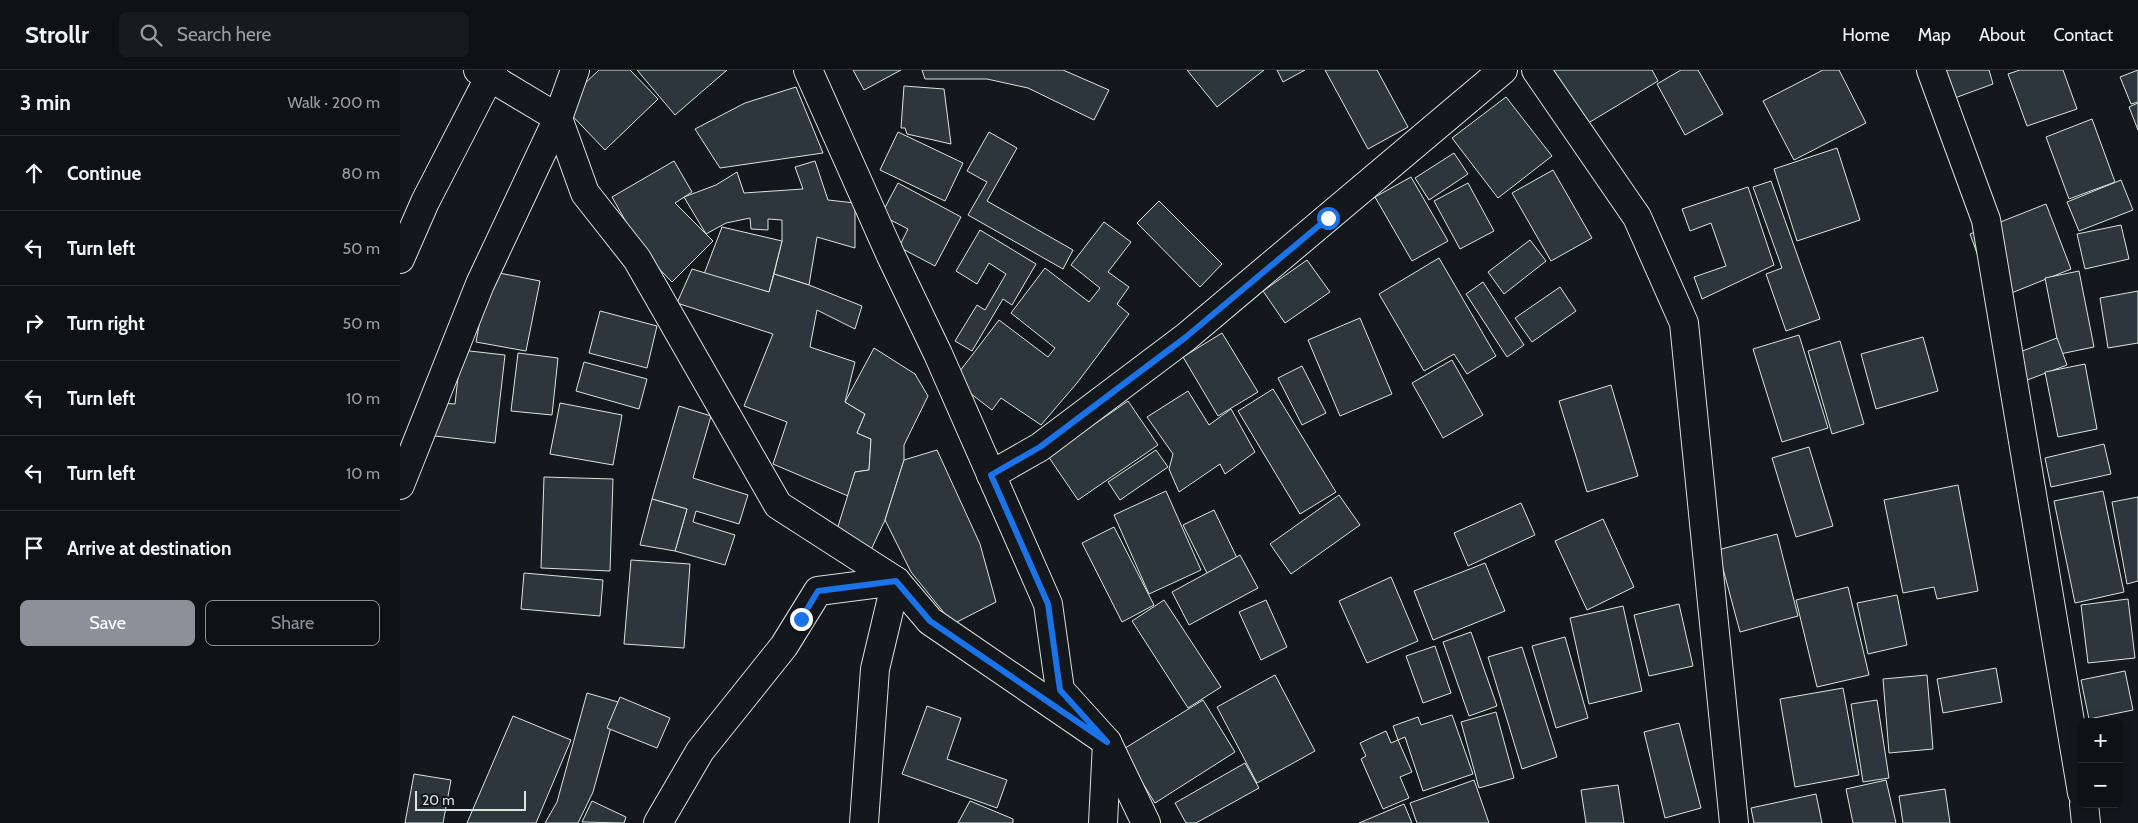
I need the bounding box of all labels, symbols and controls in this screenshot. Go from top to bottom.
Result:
search box [119,12,469,57]
text: Strollr [25,20,89,49]
icon: search [137,21,165,49]
text: Search here [177,23,271,46]
text: Home [1842,24,1890,46]
text: Map [1918,24,1951,46]
text: About [1979,24,2025,46]
text: Contact [2053,24,2113,46]
text: 3 min [20,90,71,115]
text: Walk · 200 m [288,93,380,112]
icon: ahead [20,159,48,187]
text: Continue [67,162,141,185]
text: 80 m [342,164,380,183]
route start [1317,207,1340,230]
icon: left [20,234,48,262]
text: Turn left [67,237,135,260]
text: 50 m [343,239,380,258]
icon: right [20,309,48,337]
text: Turn right [67,312,145,335]
text: 50 m [343,314,380,333]
icon: left [20,384,48,412]
text: Turn left [67,387,135,410]
text: 10 m [346,389,380,408]
icon: left [20,459,48,487]
text: Turn left [67,462,135,485]
text: 10 m [346,464,380,483]
icon: arrive [20,534,48,562]
text: Arrive at destination [67,537,231,560]
button: Save [20,600,195,646]
button: Share [205,600,380,646]
route end [790,608,813,631]
map controls [2078,718,2123,808]
button: + [2078,718,2123,763]
button: − [2078,763,2123,808]
scale bar [415,788,526,811]
text: 20 m [422,791,455,809]

